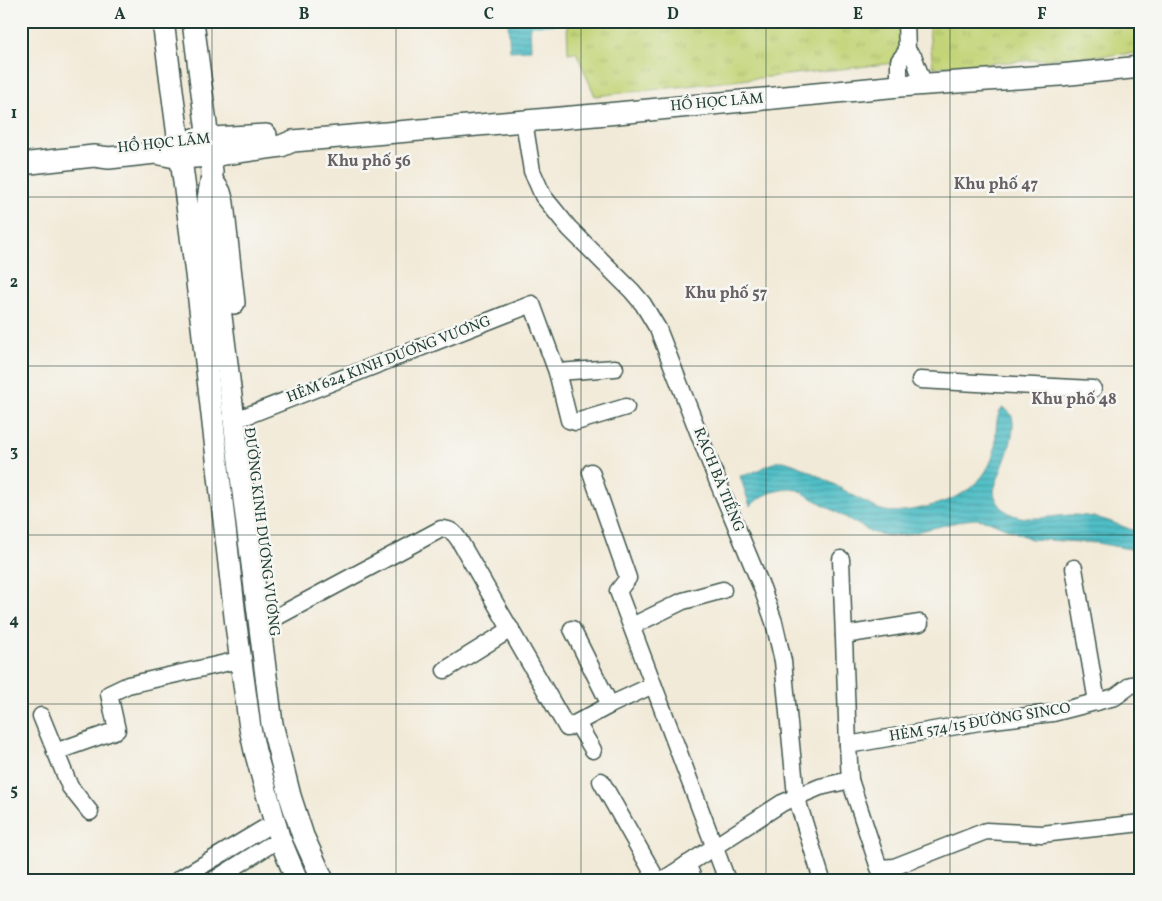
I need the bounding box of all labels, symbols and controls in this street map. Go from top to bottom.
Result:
text: A [114,4,126,26]
text: B [299,4,310,26]
text: C [484,4,494,26]
text: D [667,4,679,26]
text: E [853,4,863,26]
text: F [1037,4,1047,26]
street label: HỒ HỌC LÃM [669,86,764,118]
text: 1 [11,103,17,125]
street label: HỒ HỌC LÃM [116,127,211,159]
district label: Khu phố 56 [327,151,411,173]
district label: Khu phố 47 [954,174,1039,196]
text: 2 [10,272,18,294]
district label: Khu phố 57 [685,283,768,305]
street label: HẺM 624 KINH DƯƠNG VƯƠNG [284,311,494,409]
district label: Khu phố 48 [1031,389,1117,411]
street label: RẠCH BÀ TIẾNG [687,424,750,536]
street label: ĐƯỜNG KINH DƯƠNG VƯƠNG [238,426,284,638]
text: 3 [10,441,18,463]
text: 4 [9,610,19,632]
street label: HẺM 574/15 ĐƯỜNG SINCO [888,698,1072,748]
text: 5 [10,780,18,802]

